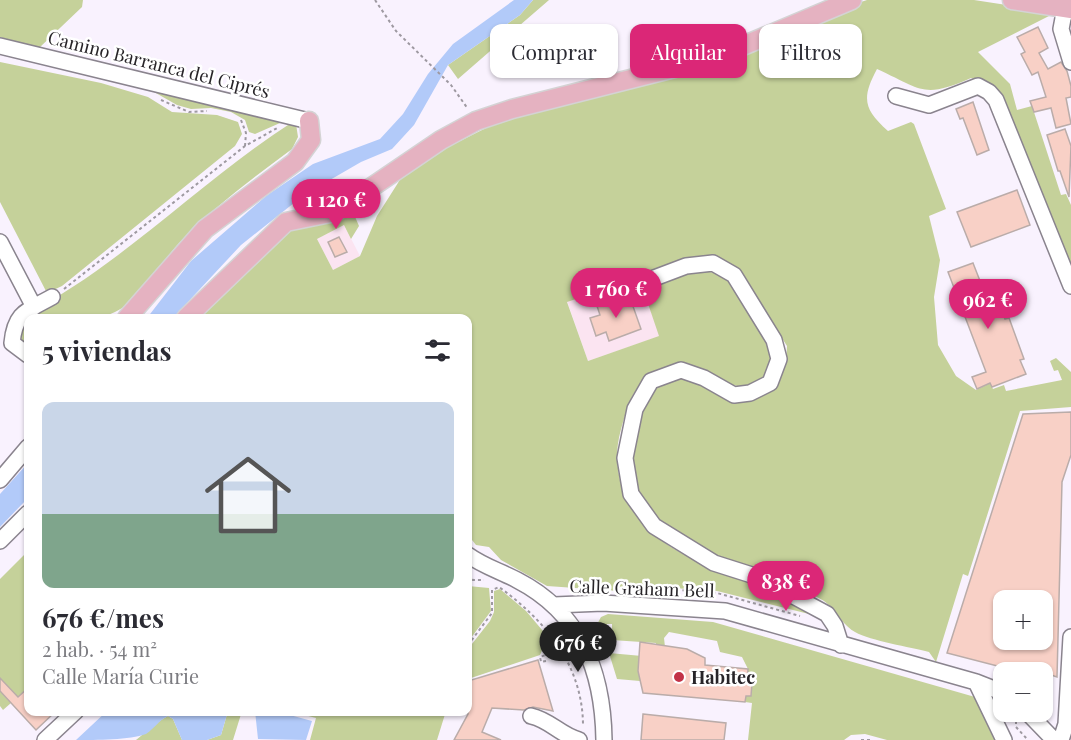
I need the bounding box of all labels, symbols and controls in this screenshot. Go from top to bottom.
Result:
chip: Comprar [490,24,618,78]
chip: Alquilar [630,24,747,78]
chip: Filtros [759,24,862,78]
street label: Camino Barranca del Ciprés [46,25,272,103]
pin: 1 120 € [281,179,391,230]
text: 1 120 € [306,185,366,212]
pin: 1 760 € [561,268,671,319]
text: 1 760 € [585,274,647,301]
pin: 962 € [946,279,1030,330]
text: 962 € [963,285,1013,312]
text: 5 viviendas [42,333,172,368]
icon: filters [421,334,454,367]
icon: home [194,441,302,549]
pin: 838 € [744,561,828,612]
text: 838 € [761,567,811,594]
street label: Calle Graham Bell [569,573,715,603]
map controls [993,590,1053,722]
button: + [993,590,1053,650]
text: 676 €/mes [42,600,164,635]
pin: 676 € [536,622,620,673]
text: 676 € [554,628,602,655]
text: 2 hab. · 54 m² [42,635,157,662]
text: Calle María Curie [42,662,199,689]
button: − [993,662,1053,722]
place label: Habitec [691,665,755,689]
marker: Habitec [672,670,686,684]

